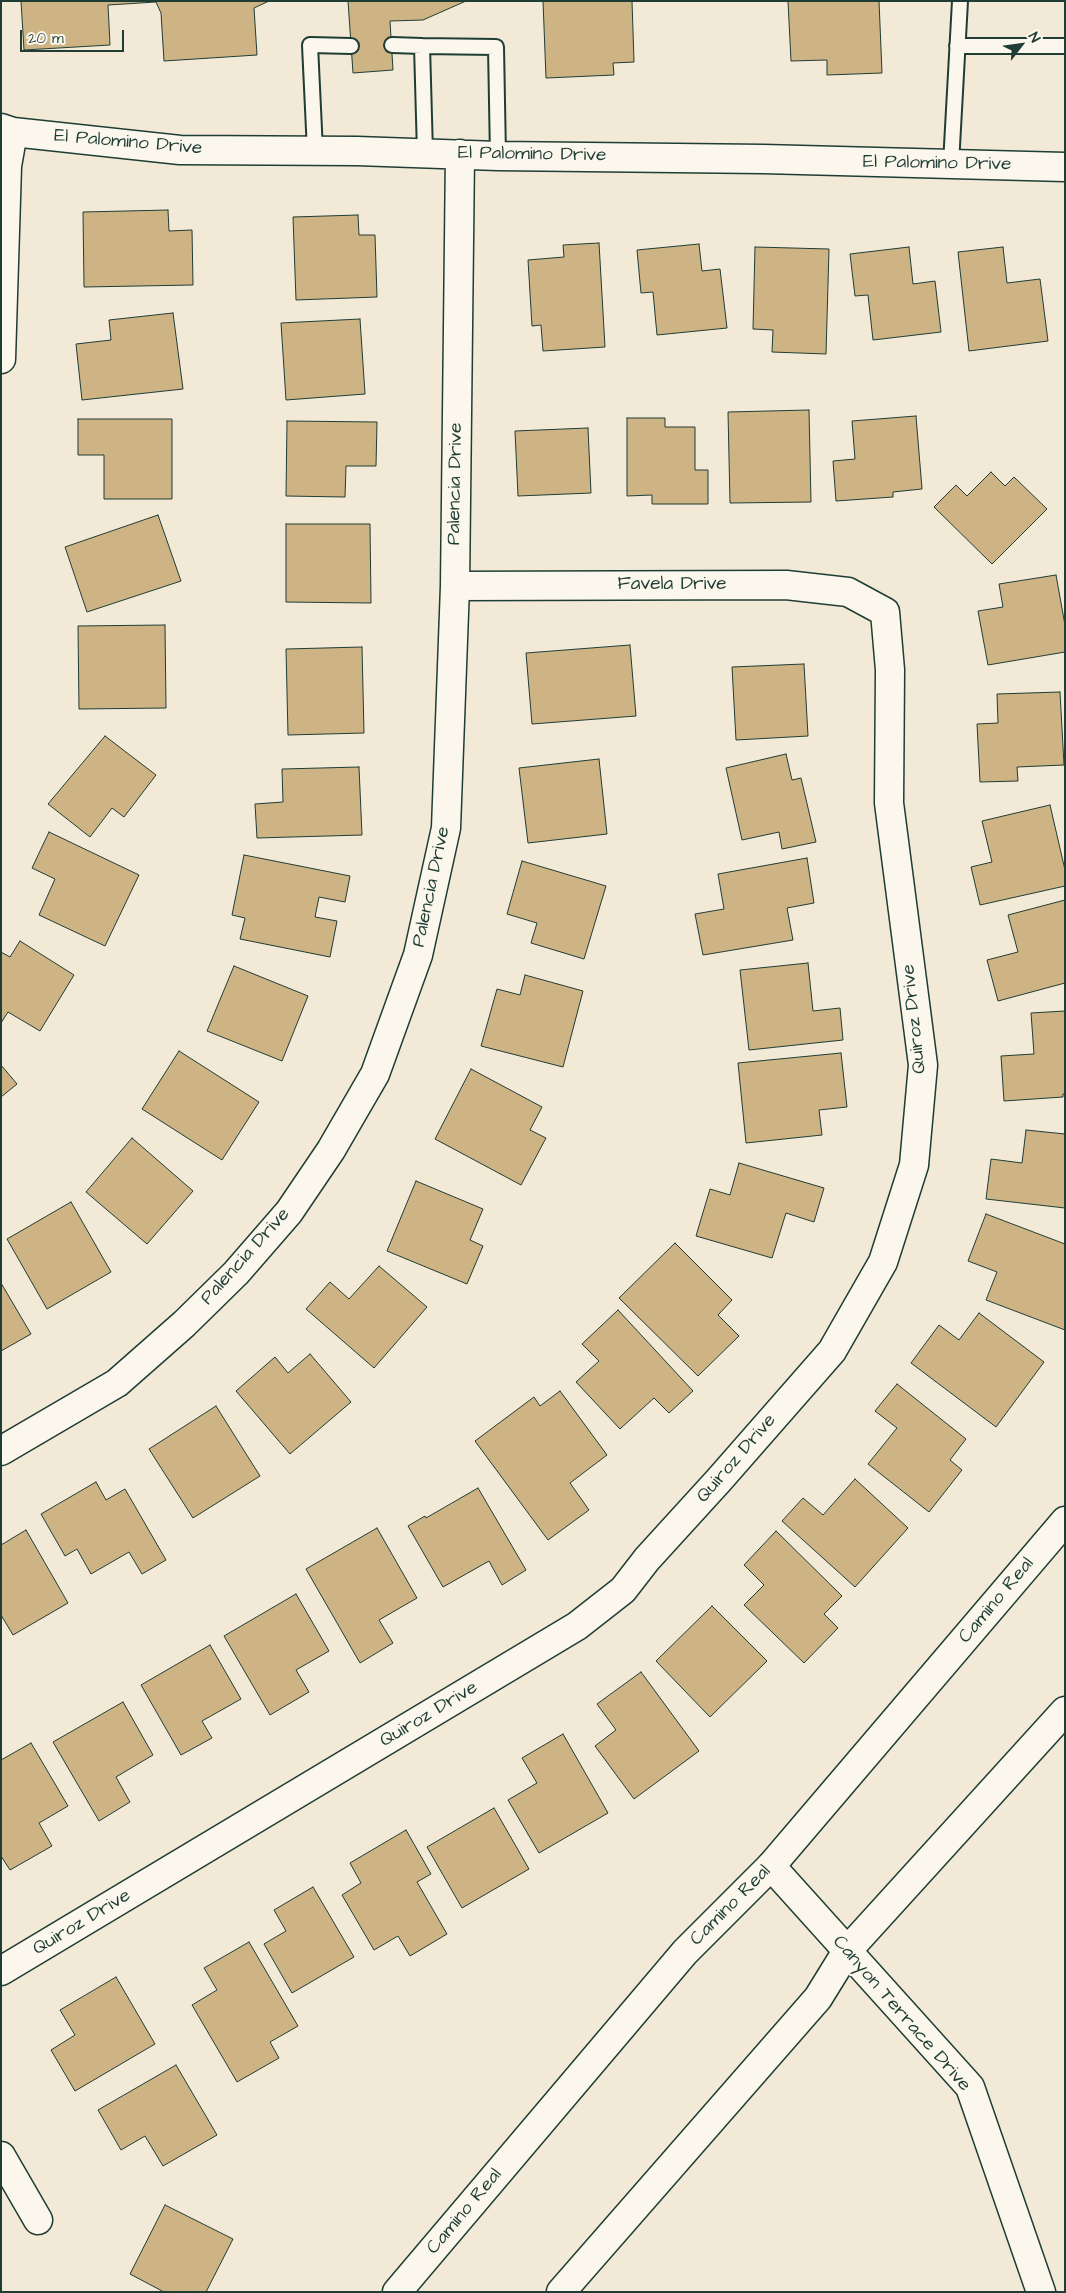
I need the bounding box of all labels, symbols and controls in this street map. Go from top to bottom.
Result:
scale bar [22,20,126,52]
north arrow [996,20,1046,70]
text: 20 m [28,28,64,49]
text: N [1023,29,1045,46]
street label: El Palomino Drive [53,125,203,161]
street label: El Palomino Drive [458,142,606,168]
street label: El Palomino Drive [863,151,1011,177]
street label: Palencia Drive [444,423,468,545]
street label: Favela Drive [617,574,727,596]
street label: Palencia Drive [408,825,456,949]
street label: Quiroz Drive [898,963,932,1075]
street label: Palencia Drive [197,1204,295,1310]
street label: Quiroz Drive [692,1410,782,1508]
street label: Camino Real [955,1553,1039,1649]
street label: Quiroz Drive [376,1677,482,1753]
street label: Camino Real [686,1861,776,1951]
street label: Quiroz Drive [29,1885,135,1961]
street label: Canyon Terrace Drive [827,1931,975,2097]
street label: Camino Real [423,2164,507,2260]

